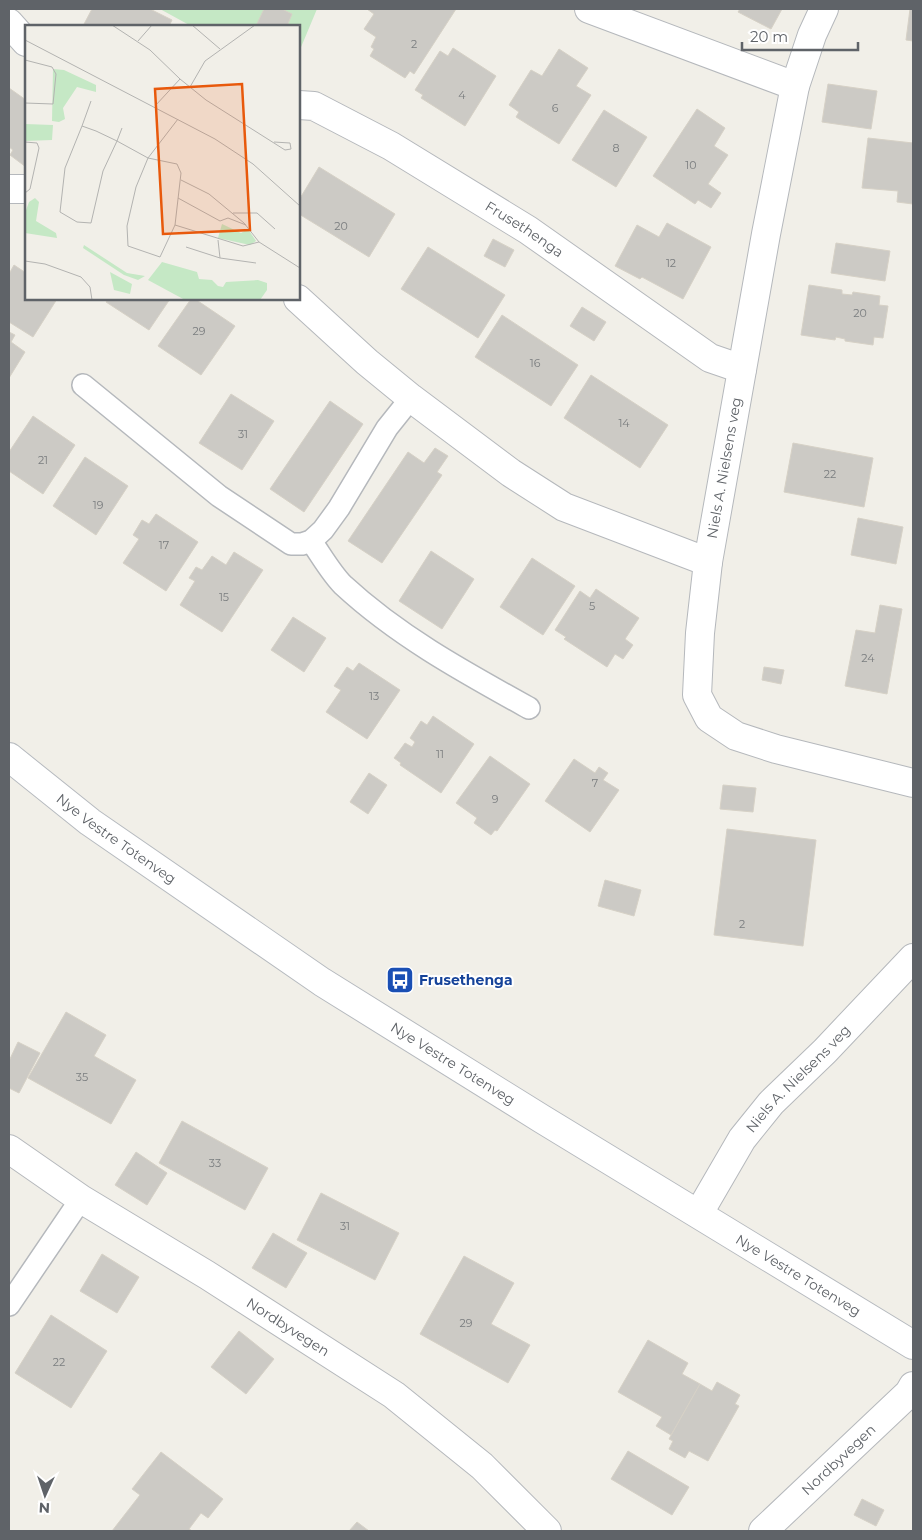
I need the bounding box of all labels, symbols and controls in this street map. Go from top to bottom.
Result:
scale bar [742,20,858,52]
inset map [25,25,300,300]
text: 20 m [750,27,788,46]
house number: 2 [411,37,417,51]
house number: 4 [458,88,466,102]
house number: 6 [552,101,559,115]
house number: 8 [612,141,620,155]
house number: 10 [685,158,697,172]
street label: Frusethenga [482,197,567,261]
house number: 20 [334,219,348,233]
house number: 12 [666,256,676,270]
house number: 20 [853,306,867,320]
house number: 29 [193,324,206,338]
house number: 16 [530,356,541,370]
street label: Niels A. Nielsens veg [703,396,745,540]
house number: 14 [618,416,630,430]
house number: 31 [238,427,248,441]
house number: 21 [38,453,48,467]
house number: 22 [824,467,836,481]
house number: 19 [93,498,104,512]
house number: 17 [159,538,169,552]
house number: 15 [219,590,229,604]
house number: 5 [589,599,595,613]
house number: 24 [861,651,875,665]
house number: 13 [369,689,379,703]
house number: 11 [436,747,444,761]
house number: 7 [592,776,598,790]
street label: Nye Vestre Totenveg [53,790,180,888]
house number: 9 [492,792,499,806]
house number: 2 [739,917,745,931]
bus stop icon: Frusethenga [385,965,415,995]
place label: Frusethenga [419,971,513,989]
street label: Nye Vestre Totenveg [387,1018,519,1109]
street label: Niels A. Nielsens veg [742,1021,854,1136]
house number: 35 [76,1070,88,1084]
house number: 33 [209,1156,221,1170]
house number: 31 [340,1219,350,1233]
street label: Nye Vestre Totenveg [732,1230,864,1320]
street label: Nordbyvegen [243,1294,333,1360]
house number: 29 [460,1316,473,1330]
house number: 22 [53,1355,65,1369]
street label: Nordbyvegen [798,1420,879,1499]
north arrow [20,1470,70,1520]
text: N [38,1499,50,1517]

